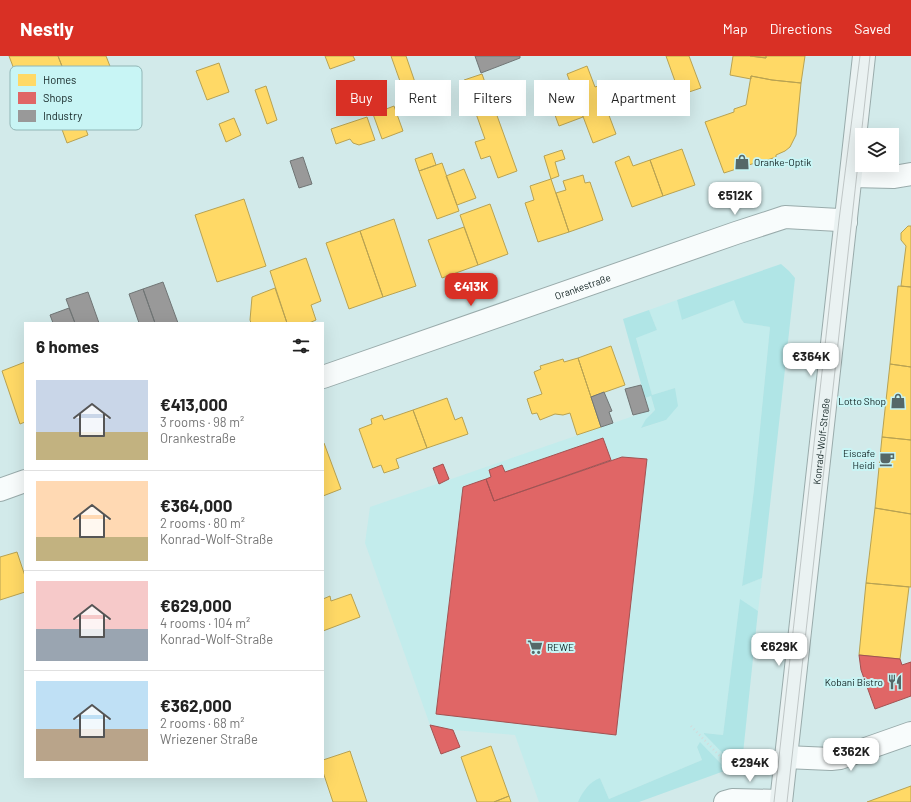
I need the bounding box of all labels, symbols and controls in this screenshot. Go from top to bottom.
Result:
text: Nestly [20,17,74,40]
text: Map [723,20,748,37]
text: Directions [770,20,832,37]
text: Saved [854,20,891,37]
legend [10,66,142,130]
text: Homes [43,73,76,86]
chip: Buy [336,80,387,116]
chip: Rent [395,80,451,116]
chip: Filters [459,80,526,116]
chip: New [534,80,589,116]
chip: Apartment [597,80,690,116]
text: Shops [43,91,73,104]
text: Industry [43,109,82,122]
map controls [855,128,899,172]
button: layers [855,128,899,172]
shop icon: Oranke-Optik [733,153,751,171]
place label: Oranke-Optik [754,156,811,168]
pin: €512K [707,182,763,216]
text: €512K [717,187,753,203]
street label: Orankestraße [553,271,612,302]
pin: €413K [443,273,499,307]
text: €413K [454,278,488,294]
icon: filters [290,335,312,357]
text: 6 homes [36,336,99,356]
pin: €364K [783,343,839,377]
text: €364K [792,348,830,364]
shop icon: Lotto Shop [889,392,907,410]
text: €413,000 [160,394,228,414]
place label: Lotto Shop [838,395,886,407]
icon: home [68,396,116,444]
street label: Konrad-Wolf-Straße [810,397,832,485]
text: 3 rooms · 98 m² [160,414,244,430]
text: Orankestraße [160,430,236,446]
place label: Eiscafe Heidi [843,447,875,471]
cafe icon: Eiscafe Heidi [878,450,896,468]
text: €364,000 [160,495,233,515]
icon: home [68,497,116,545]
text: 2 rooms · 80 m² [160,515,245,531]
text: Konrad-Wolf-Straße [160,531,273,547]
text: €629,000 [160,595,232,615]
icon: home [68,597,116,645]
text: 4 rooms · 104 m² [160,615,250,631]
text: Konrad-Wolf-Straße [160,631,273,647]
pin: €629K [751,633,807,667]
supermarket icon: REWE [526,638,544,656]
text: €629K [760,638,798,654]
place label: REWE [547,641,574,653]
restaurant icon: Kobani Bistro [886,673,904,691]
place label: Kobani Bistro [825,676,883,688]
text: €362,000 [160,695,232,715]
icon: home [68,697,116,745]
text: 2 rooms · 68 m² [160,715,244,731]
text: Wriezener Straße [160,731,258,747]
pin: €362K [823,738,879,772]
text: €362K [832,743,870,759]
pin: €294K [722,749,778,783]
text: €294K [731,754,769,770]

